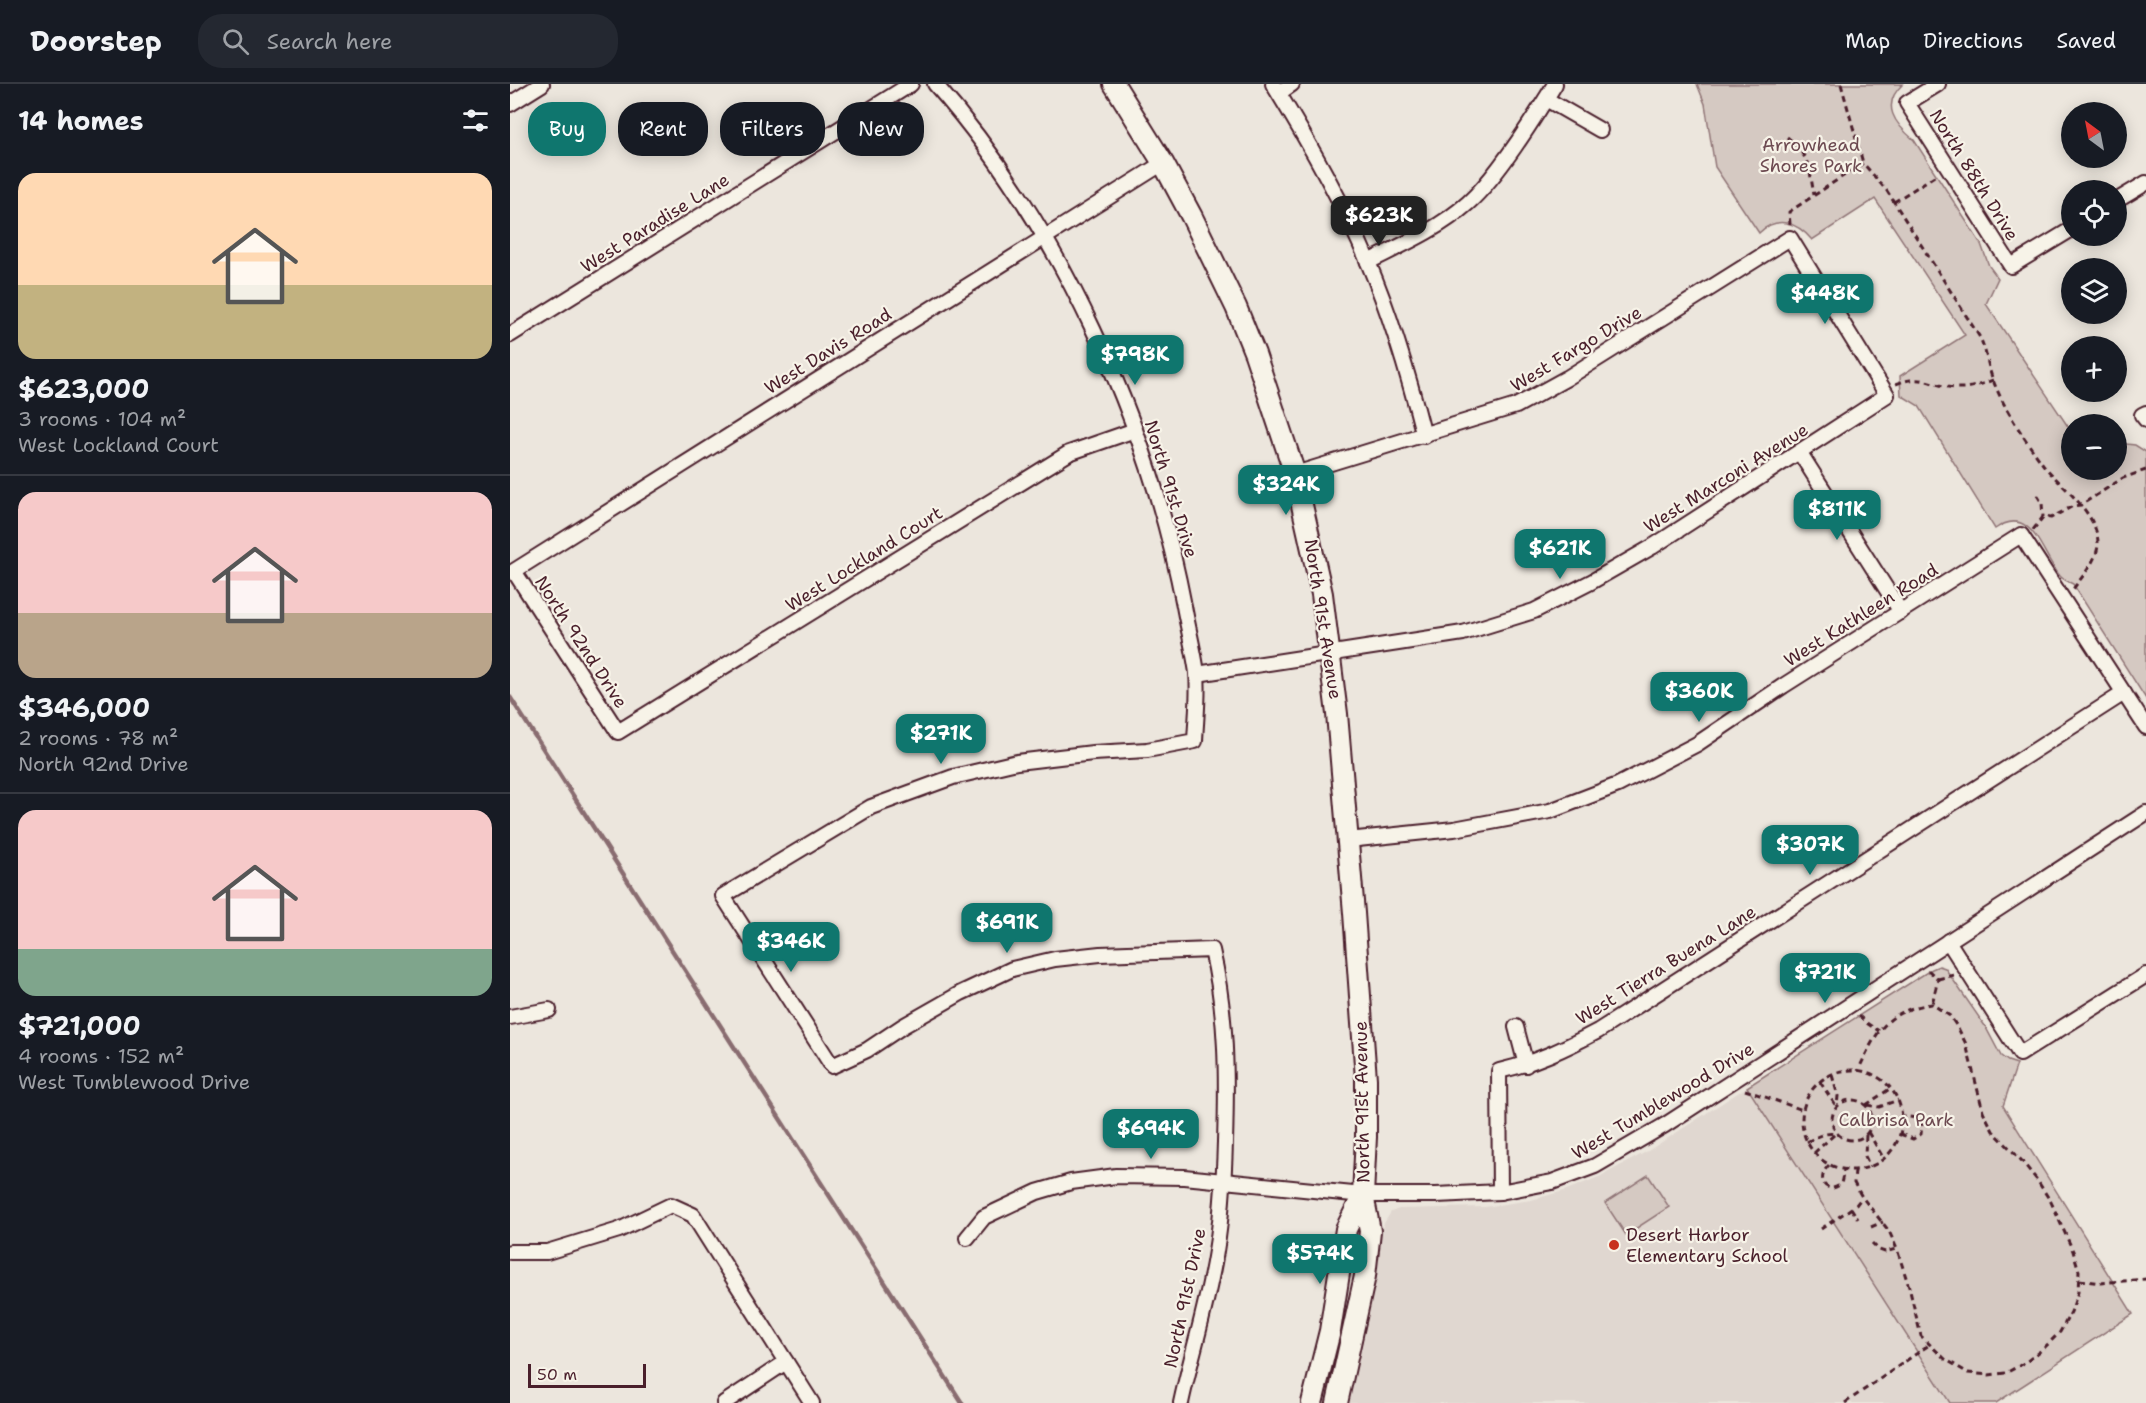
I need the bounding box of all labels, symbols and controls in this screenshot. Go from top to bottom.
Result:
search box [198,14,618,68]
text: Doorstep [30,22,162,60]
icon: search [219,25,252,58]
text: Search here [267,27,393,56]
text: Map [1845,27,1890,55]
text: Directions [1923,27,2023,55]
text: Saved [2056,27,2116,55]
chip: Buy [528,102,606,156]
chip: Rent [618,102,708,156]
chip: Filters [720,102,825,156]
chip: New [837,102,924,156]
north arrow [2061,102,2127,168]
map controls [2061,102,2127,480]
text: 14 homes [18,103,144,138]
icon: filters [459,104,492,137]
street label: North 88th Drive [1924,105,2024,245]
park label: Arrowhead Shores Park [1760,133,1862,178]
street label: West Paradise Lane [576,168,734,278]
button: locate [2061,180,2127,246]
pin: $623K [1337,196,1421,247]
text: $623K [1345,202,1413,228]
icon: home [201,212,309,320]
button: layers [2061,258,2127,324]
pin: $448K [1783,274,1867,325]
text: $448K [1790,280,1860,306]
street label: West Fargo Drive [1506,300,1646,398]
street label: West Davis Road [760,302,896,400]
pin: $798K [1093,335,1177,386]
button: + [2061,336,2127,402]
text: $798K [1101,341,1169,367]
text: $623,000 [18,371,149,406]
text: 3 rooms · 104 m² [18,406,186,432]
button: − [2061,414,2127,480]
street label: North 91st Drive [1139,417,1203,561]
street label: West Marconi Avenue [1639,418,1813,538]
text: West Lockland Court [18,432,219,458]
pin: $324K [1244,465,1328,516]
text: $324K [1252,471,1320,497]
pin: $811K [1795,490,1879,541]
text: $811K [1808,496,1866,522]
street label: West Lockland Court [781,501,947,617]
pin: $621K [1518,529,1602,580]
icon: home [201,531,309,639]
text: $621K [1529,535,1591,561]
street label: North 91st Avenue [1298,537,1348,701]
street label: West Kathleen Road [1779,558,1943,672]
street label: North 92nd Drive [529,571,633,713]
pin: $360K [1657,672,1741,723]
text: $360K [1664,678,1734,704]
text: $346,000 [18,690,150,725]
pin: $271K [899,714,983,765]
text: $271K [910,720,972,746]
text: 2 rooms · 78 m² [18,725,178,751]
text: North 92nd Drive [18,751,189,777]
pin: $307K [1768,825,1852,876]
text: $307K [1776,831,1844,857]
icon: home [201,849,309,957]
street label: West Tierra Buena Lane [1571,900,1761,1030]
pin: $691K [965,903,1049,954]
text: $691K [975,909,1039,935]
pin: $346K [749,922,833,973]
text: $346K [757,928,825,954]
pin: $721K [1783,953,1867,1004]
text: $721K [1794,959,1856,985]
text: $721,000 [18,1008,141,1043]
street label: North 91st Avenue [1349,1021,1375,1183]
street label: West Tumblewood Drive [1567,1037,1759,1165]
text: 4 rooms · 152 m² [18,1043,184,1069]
text: West Tumblewood Drive [18,1069,250,1095]
park label: Calbrisa Park [1838,1108,1954,1132]
pin: $694K [1109,1109,1193,1160]
text: $694K [1117,1115,1185,1141]
place label: Desert Harbor Elementary School [1626,1223,1789,1268]
street label: North 91st Drive [1158,1226,1212,1370]
pin: $574K [1278,1234,1362,1285]
marker: Desert Harbor Elementary School [1607,1238,1621,1252]
text: $574K [1286,1240,1354,1266]
scale bar [528,1361,646,1388]
text: 50 m [537,1364,577,1385]

